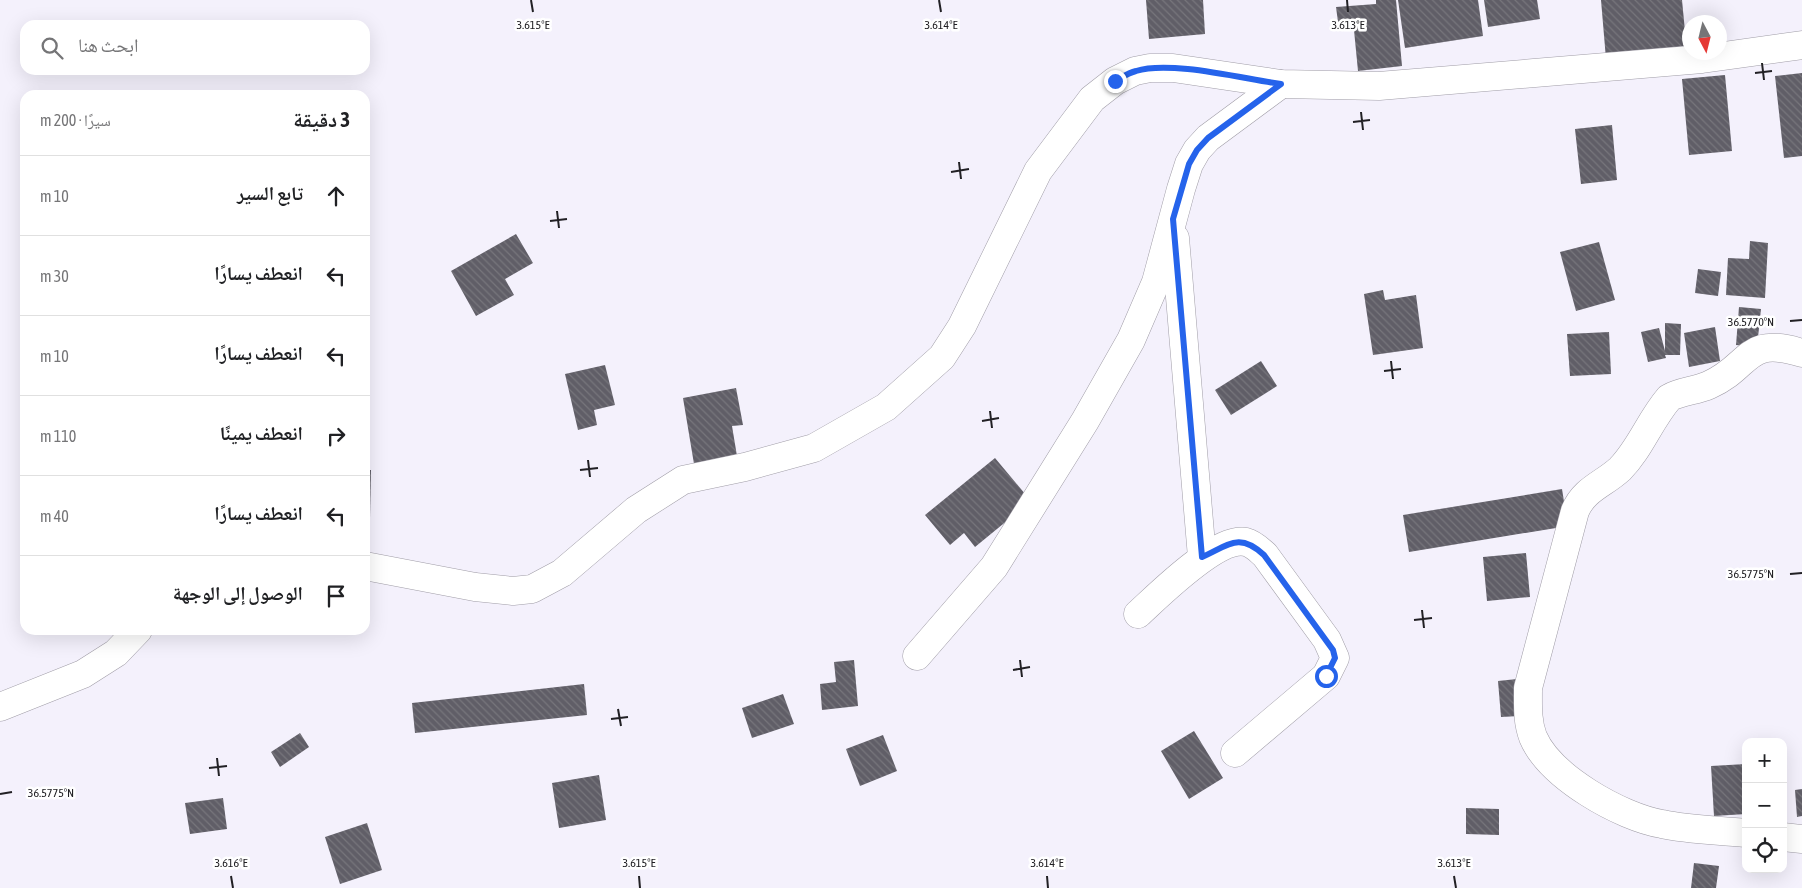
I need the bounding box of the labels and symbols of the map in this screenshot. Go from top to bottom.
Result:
north arrow [1682,15,1727,60]
text: 3.615°E [516,18,550,32]
text: 3.614°E [924,18,958,32]
text: 3.613°E [1331,18,1365,32]
route end [1104,70,1127,93]
text: 36.5770°N [1728,315,1774,329]
text: 36.5775°N [1728,567,1774,581]
route start [1315,665,1338,688]
text: 36.5775°N [28,786,74,800]
text: 3.616°E [214,856,248,870]
text: 3.615°E [622,856,656,870]
text: 3.614°E [1030,856,1064,870]
text: 3.613°E [1437,856,1471,870]

